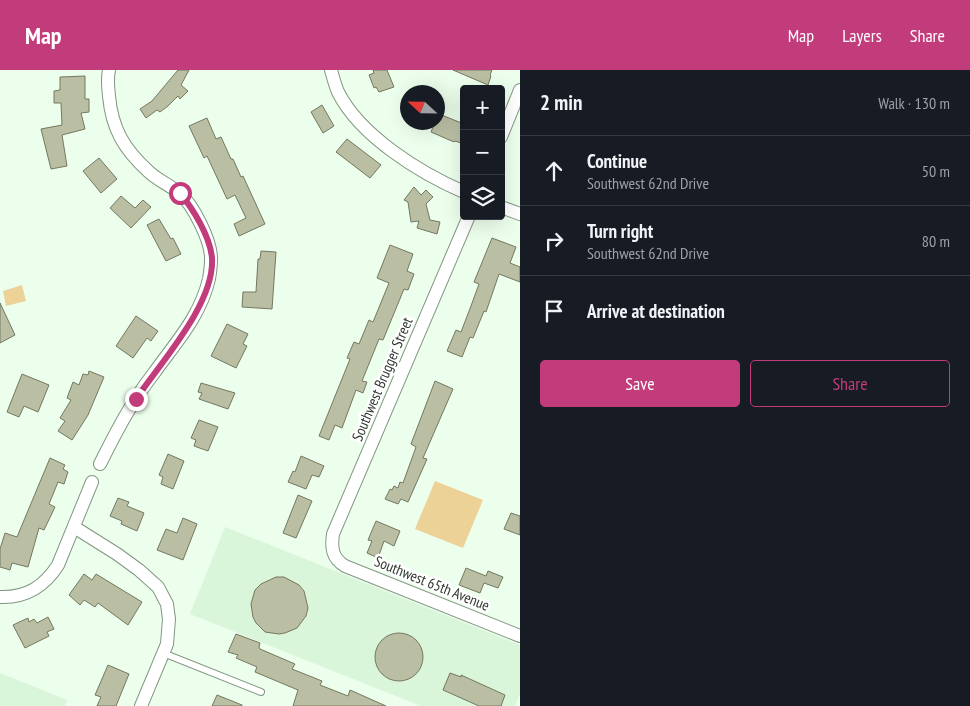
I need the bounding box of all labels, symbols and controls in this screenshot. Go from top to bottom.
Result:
text: Map [25,20,62,51]
text: Map [788,24,814,47]
text: Layers [842,24,882,47]
text: Share [910,24,945,47]
north arrow [400,85,445,130]
map controls [460,85,505,220]
button: + [460,85,505,130]
text: 2 min [540,89,582,116]
text: Walk · 130 m [878,93,950,113]
button: − [460,130,505,175]
text: Continue [587,149,647,173]
icon: ahead [540,157,568,185]
text: 50 m [922,161,950,181]
text: Southwest 62nd Drive [587,173,709,193]
button: layers [460,175,505,220]
route start [169,182,192,205]
text: Turn right [587,219,653,243]
icon: right [540,227,568,255]
text: 80 m [922,231,950,251]
text: Southwest 62nd Drive [587,243,709,263]
icon: arrive [540,297,568,325]
text: Arrive at destination [587,299,725,323]
street label: Southwest Brugger Street [347,314,417,444]
button: Save [540,360,740,407]
button: Share [750,360,950,407]
route end [125,388,148,411]
street label: Southwest 65th Avenue [372,551,492,615]

